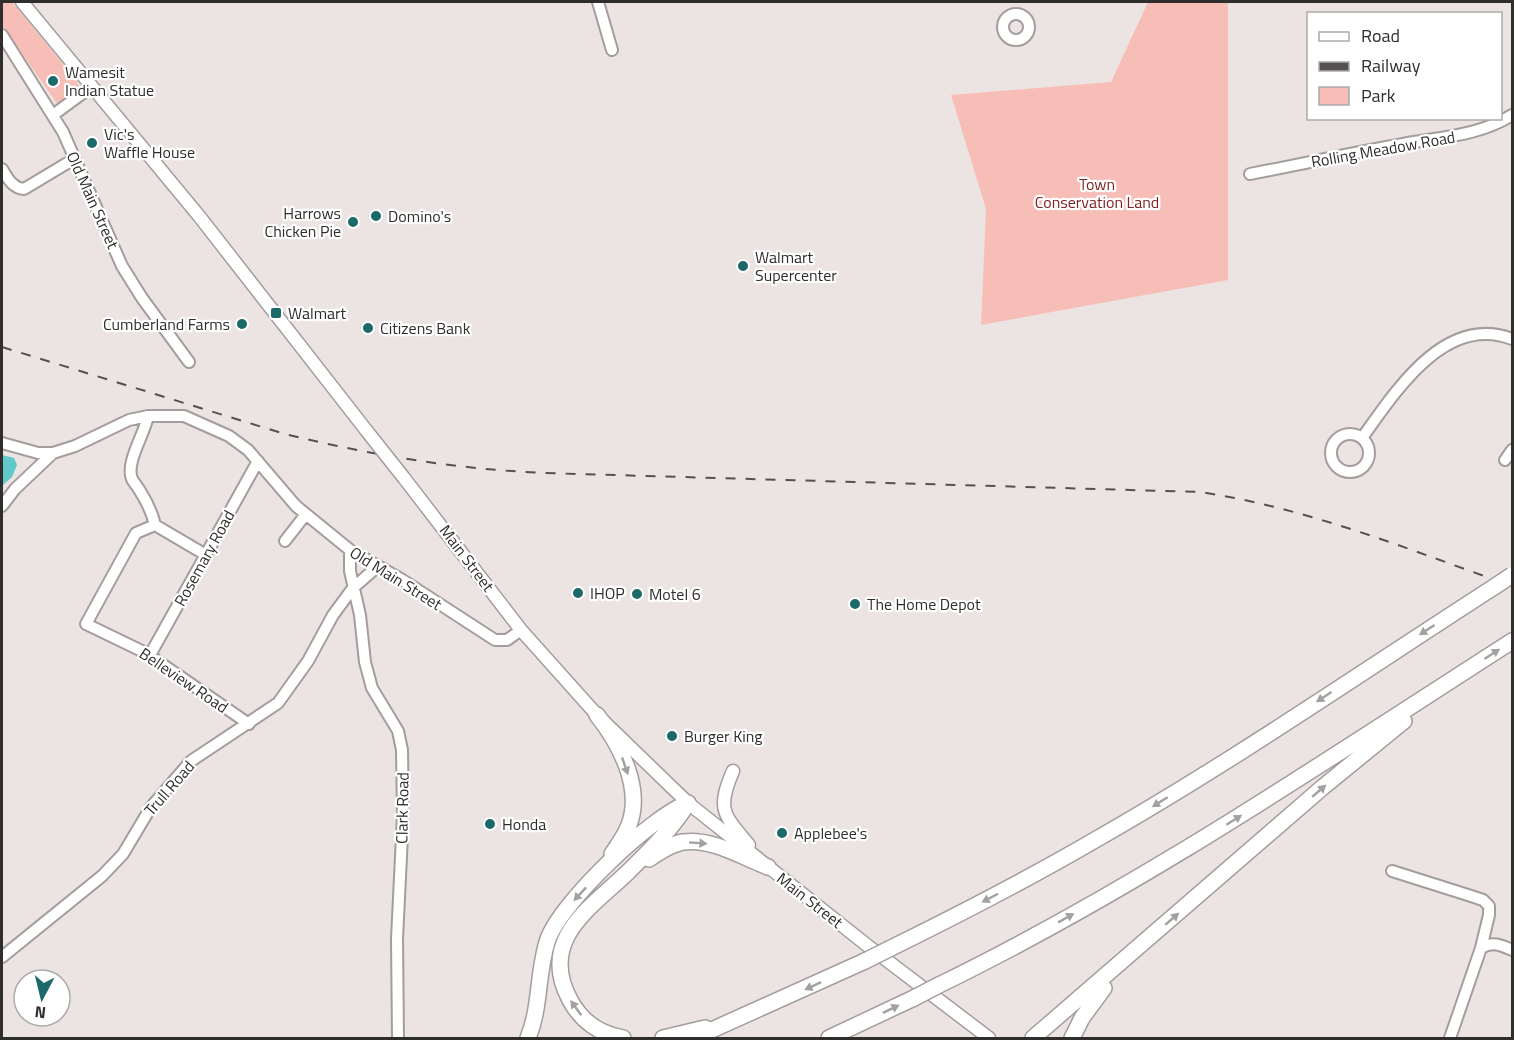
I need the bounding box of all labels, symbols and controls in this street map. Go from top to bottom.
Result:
legend [1307,12,1502,120]
text: Road [1361,22,1400,49]
text: Railway [1361,52,1421,79]
place label: Wamesit Indian Statue [65,60,154,102]
marker: Wamesit Indian Statue [46,74,60,88]
text: Park [1361,82,1396,109]
place label: Vic's Waffle House [104,122,195,164]
street label: Rolling Meadow Road [1309,125,1457,173]
marker: Vic's Waffle House [85,136,99,150]
street label: Old Main Street [61,147,125,253]
park label: Town Conservation Land [1035,172,1159,214]
place label: Harrows Chicken Pie [265,201,341,243]
place label: Domino's [388,204,451,228]
marker: Domino's [369,209,383,223]
marker: Harrows Chicken Pie [346,215,360,229]
place label: Walmart Supercenter [755,245,837,287]
marker: Walmart Supercenter [736,259,750,273]
place label: Walmart [288,301,347,325]
marker: Walmart [269,306,283,320]
place label: Cumberland Farms [103,312,230,336]
place label: Citizens Bank [380,316,471,340]
marker: Cumberland Farms [235,317,249,331]
marker: Citizens Bank [361,321,375,335]
street label: Rosemary Road [168,506,240,610]
street label: Main Street [434,520,500,597]
street label: Old Main Street [345,540,447,616]
place label: IHOP [590,581,625,605]
place label: Motel 6 [649,582,701,606]
marker: IHOP [571,586,585,600]
marker: Motel 6 [630,587,644,601]
place label: The Home Depot [867,592,981,616]
marker: The Home Depot [848,597,862,611]
one-way arrow [1419,625,1435,636]
street label: Belleview Road [135,641,233,719]
one-way arrow [1483,649,1500,660]
one-way arrow [1316,692,1332,703]
place label: Burger King [684,724,763,748]
marker: Burger King [665,729,679,743]
street label: Trull Road [138,755,200,821]
one-way arrow [621,757,631,775]
street label: Clark Road [389,772,415,844]
one-way arrow [1311,785,1326,798]
one-way arrow [1151,796,1168,807]
place label: Honda [502,812,546,836]
one-way arrow [1226,814,1242,825]
marker: Honda [483,817,497,831]
place label: Applebee's [794,821,867,845]
marker: Applebee's [775,826,789,840]
one-way arrow [688,838,707,848]
street label: Main Street [772,866,849,934]
one-way arrow [573,886,587,901]
one-way arrow [981,893,998,903]
one-way arrow [1165,912,1180,926]
one-way arrow [1057,913,1074,923]
north arrow [12,968,72,1028]
one-way arrow [803,981,821,991]
text: N [33,1000,47,1025]
one-way arrow [570,1000,582,1015]
one-way arrow [882,1005,899,1014]

